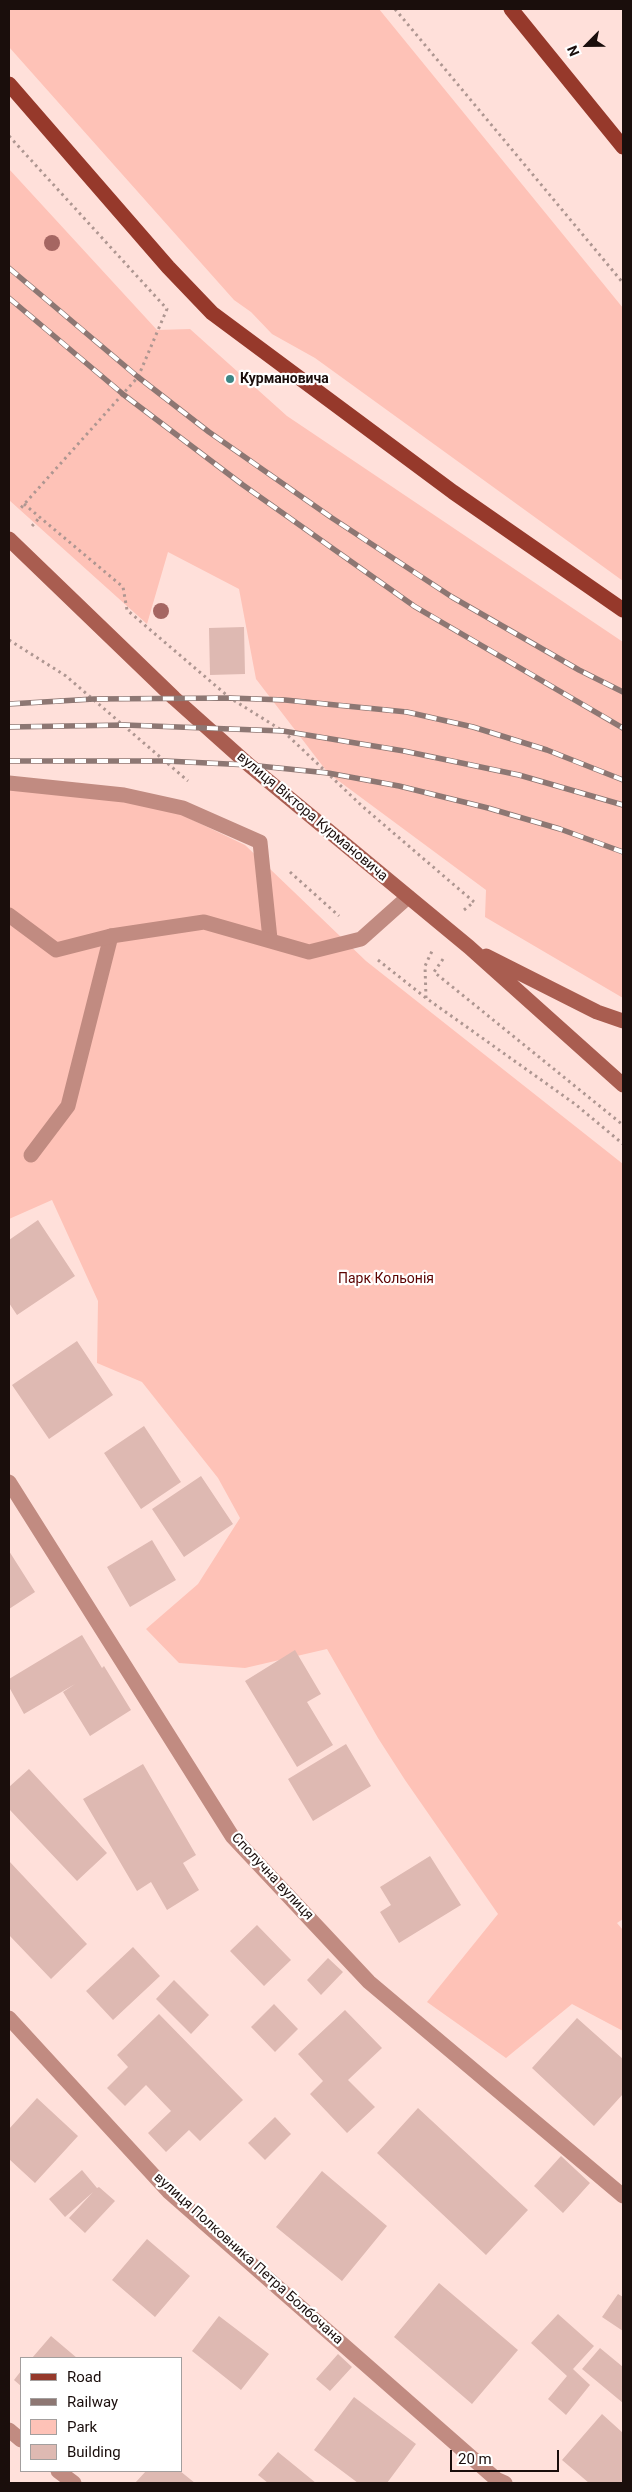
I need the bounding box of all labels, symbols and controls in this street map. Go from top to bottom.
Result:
north arrow [562,20,612,70]
text: N [564,43,582,59]
place label: Курмановича [240,371,329,387]
marker: Курмановича [224,373,236,385]
street label: вулиця Віктора Курмановича [233,749,391,885]
park label: Парк Кольонія [338,1271,434,1287]
street label: Сполучна вулиця [227,1830,317,1924]
street label: вулиця Полковника Петра Болбочана [150,2170,346,2348]
legend [20,2357,182,2472]
text: Road [67,2368,101,2386]
text: Railway [67,2393,118,2411]
text: Park [67,2418,97,2436]
scale bar [452,2440,561,2472]
text: Building [67,2443,121,2461]
text: 20 m [458,2450,492,2468]

